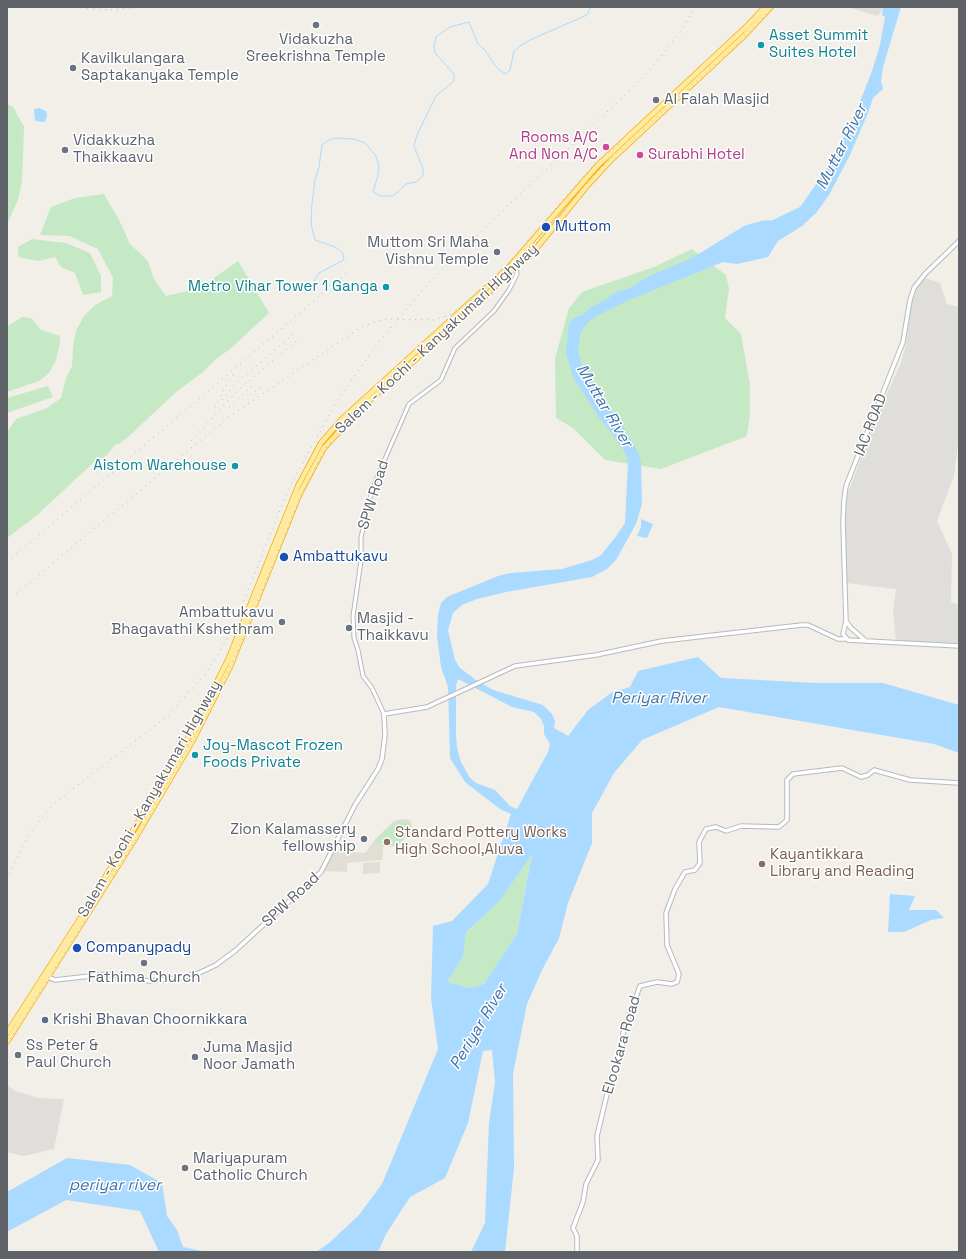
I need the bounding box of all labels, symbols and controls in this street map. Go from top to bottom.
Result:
marker: Vidakuzha Sreekrishna Temple [311,20,321,30]
place label: Asset Summit Suites Hotel [769,27,868,62]
place label: Vidakuzha Sreekrishna Temple [246,31,386,66]
marker: Asset Summit Suites Hotel [756,40,766,50]
place label: Kavilkulangara Saptakanyaka Temple [81,50,239,85]
marker: Kavilkulangara Saptakanyaka Temple [68,63,78,73]
place label: Al Falah Masjid [664,91,769,109]
marker: Al Falah Masjid [651,95,661,105]
water label: Muttar River [812,101,872,193]
place label: Rooms A/C And Non A/C [509,129,598,164]
place label: Vidakkuzha Thaikkaavu [73,132,155,167]
marker: Rooms A/C And Non A/C [601,142,611,152]
marker: Vidakkuzha Thaikkaavu [60,145,70,155]
place label: Surabhi Hotel [648,146,745,164]
marker: Surabhi Hotel [635,150,645,160]
place label: Muttom [555,218,611,236]
marker: Muttom [540,221,552,233]
place label: Muttom Sri Maha Vishnu Temple [367,234,489,269]
street label: Salem - Kochi - Kanyakumari Highway [332,240,542,438]
marker: Muttom Sri Maha Vishnu Temple [492,247,502,257]
place label: Metro Vihar Tower 1 Ganga [188,278,378,296]
marker: Metro Vihar Tower 1 Ganga [381,282,391,292]
water label: Muttar River [572,361,636,451]
street label: IAC ROAD [851,391,891,459]
place label: Aistom Warehouse [93,457,227,475]
street label: SPW Road [355,458,393,532]
marker: Aistom Warehouse [230,461,240,471]
place label: Ambattukavu [293,548,388,566]
marker: Ambattukavu [278,551,290,563]
place label: Ambattukavu Bhagavathi Kshethram [111,604,274,639]
place label: Masjid - Thaikkavu [357,610,429,645]
marker: Ambattukavu Bhagavathi Kshethram [277,617,287,627]
marker: Masjid - Thaikkavu [344,623,354,633]
street label: Salem - Kochi - Kanyakumari Highway [75,677,225,921]
water label: Periyar River [611,689,707,709]
place label: Joy-Mascot Frozen Foods Private [203,737,343,772]
marker: Joy-Mascot Frozen Foods Private [190,750,200,760]
place label: Zion Kalamassery fellowship [230,821,356,856]
place label: Standard Pottery Works High School,Aluva [395,824,567,859]
marker: Zion Kalamassery fellowship [359,834,369,844]
marker: Standard Pottery Works High School,Aluva [382,837,392,847]
place label: Kayantikkara Library and Reading [770,846,915,881]
marker: Kayantikkara Library and Reading [757,859,767,869]
street label: SPW Road [259,869,323,931]
place label: Companypady [86,939,191,957]
marker: Companypady [71,942,83,954]
marker: Fathima Church [139,958,149,968]
place label: Fathima Church [88,969,200,987]
water label: Periyar River [446,981,512,1073]
street label: Elookara Road [599,994,645,1096]
place label: Krishi Bhavan Choornikkara [53,1011,247,1029]
marker: Krishi Bhavan Choornikkara [40,1015,50,1025]
place label: Ss Peter & Paul Church [26,1037,111,1072]
place label: Juma Masjid Noor Jamath [203,1039,295,1074]
marker: Ss Peter & Paul Church [13,1050,23,1060]
marker: Juma Masjid Noor Jamath [190,1052,200,1062]
place label: Mariyapuram Catholic Church [193,1150,308,1185]
marker: Mariyapuram Catholic Church [180,1163,190,1173]
water label: periyar river [69,1176,161,1196]

